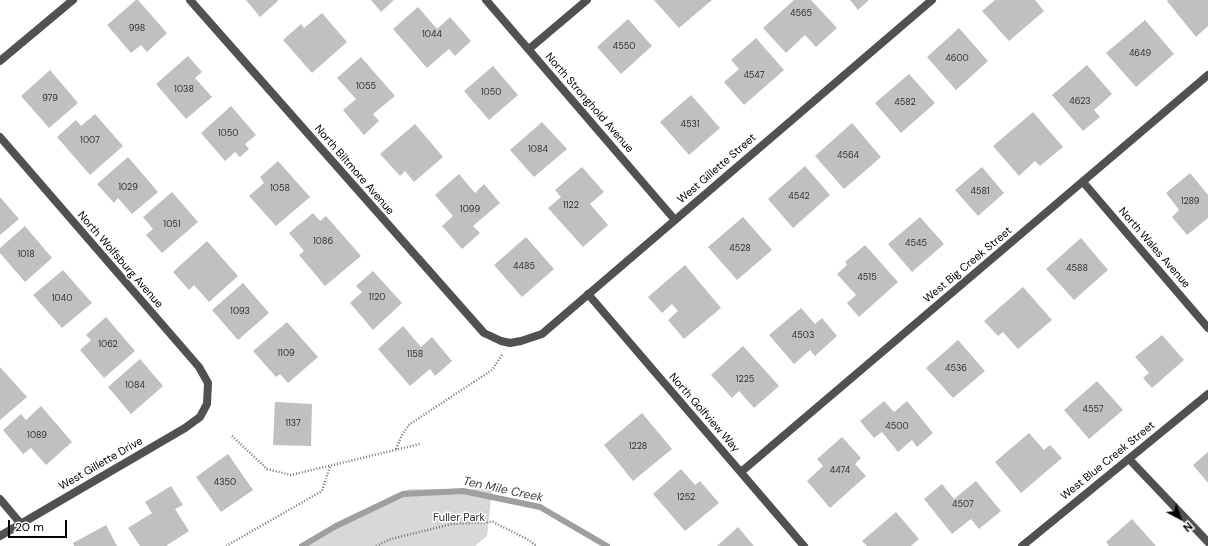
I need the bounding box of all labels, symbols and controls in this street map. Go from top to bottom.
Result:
house number: 4565 [790,9,812,19]
house number: 998 [129,24,145,34]
house number: 1044 [422,30,442,40]
house number: 4550 [613,42,635,52]
house number: 4649 [1129,49,1151,59]
street label: North Stronghold Avenue [542,50,636,156]
house number: 4600 [945,54,969,64]
house number: 4547 [743,71,765,81]
house number: 1055 [356,82,376,92]
house number: 1038 [174,85,194,95]
house number: 1050 [481,88,501,98]
house number: 979 [42,94,58,104]
house number: 4623 [1069,97,1091,107]
house number: 4582 [894,98,916,108]
house number: 4531 [681,120,699,130]
street label: North Biltmore Avenue [311,122,397,218]
house number: 1050 [218,129,238,139]
street label: West Gillette Street [675,131,759,207]
house number: 1007 [80,136,100,146]
house number: 1084 [528,145,548,155]
house number: 4564 [837,151,859,161]
house number: 1029 [118,183,138,193]
house number: 1058 [270,184,290,194]
house number: 4581 [970,187,990,197]
house number: 4542 [788,192,810,202]
house number: 1289 [1181,197,1199,207]
house number: 1122 [563,201,579,211]
house number: 1099 [460,205,480,215]
street label: North Wales Avenue [1115,205,1193,291]
street label: North Wolfsburg Avenue [75,209,165,311]
house number: 1051 [163,220,181,230]
street label: West Big Creek Street [921,224,1015,306]
house number: 1086 [313,237,333,247]
house number: 4545 [905,239,927,249]
house number: 4528 [729,244,751,254]
house number: 1018 [17,250,35,260]
house number: 4485 [513,262,535,272]
house number: 4588 [1066,264,1088,274]
house number: 4515 [857,273,877,283]
house number: 1120 [369,293,385,303]
house number: 1040 [52,294,72,304]
house number: 1093 [230,307,250,317]
house number: 4503 [792,331,814,341]
house number: 1062 [98,340,118,350]
house number: 1109 [277,349,295,359]
house number: 1158 [407,350,423,360]
house number: 4536 [945,364,967,374]
street label: North Golfview Way [666,371,742,455]
house number: 1225 [736,375,754,385]
house number: 1084 [125,381,145,391]
house number: 4557 [1082,405,1104,415]
house number: 1137 [285,419,301,429]
street label: West Blue Creek Street [1058,419,1158,503]
house number: 4500 [885,422,909,432]
house number: 1089 [27,431,47,441]
street label: West Gillette Drive [57,435,145,493]
house number: 1228 [629,442,647,452]
house number: 4474 [830,466,850,476]
water label: Ten Mile Creek [462,474,544,506]
house number: 4350 [214,478,236,488]
house number: 1252 [677,493,695,503]
north arrow [1160,498,1200,538]
house number: 4507 [952,500,974,510]
park label: Fuller Park [433,511,485,525]
scale bar [10,512,69,538]
text: 20 m [15,519,44,535]
text: N [1180,519,1195,535]

